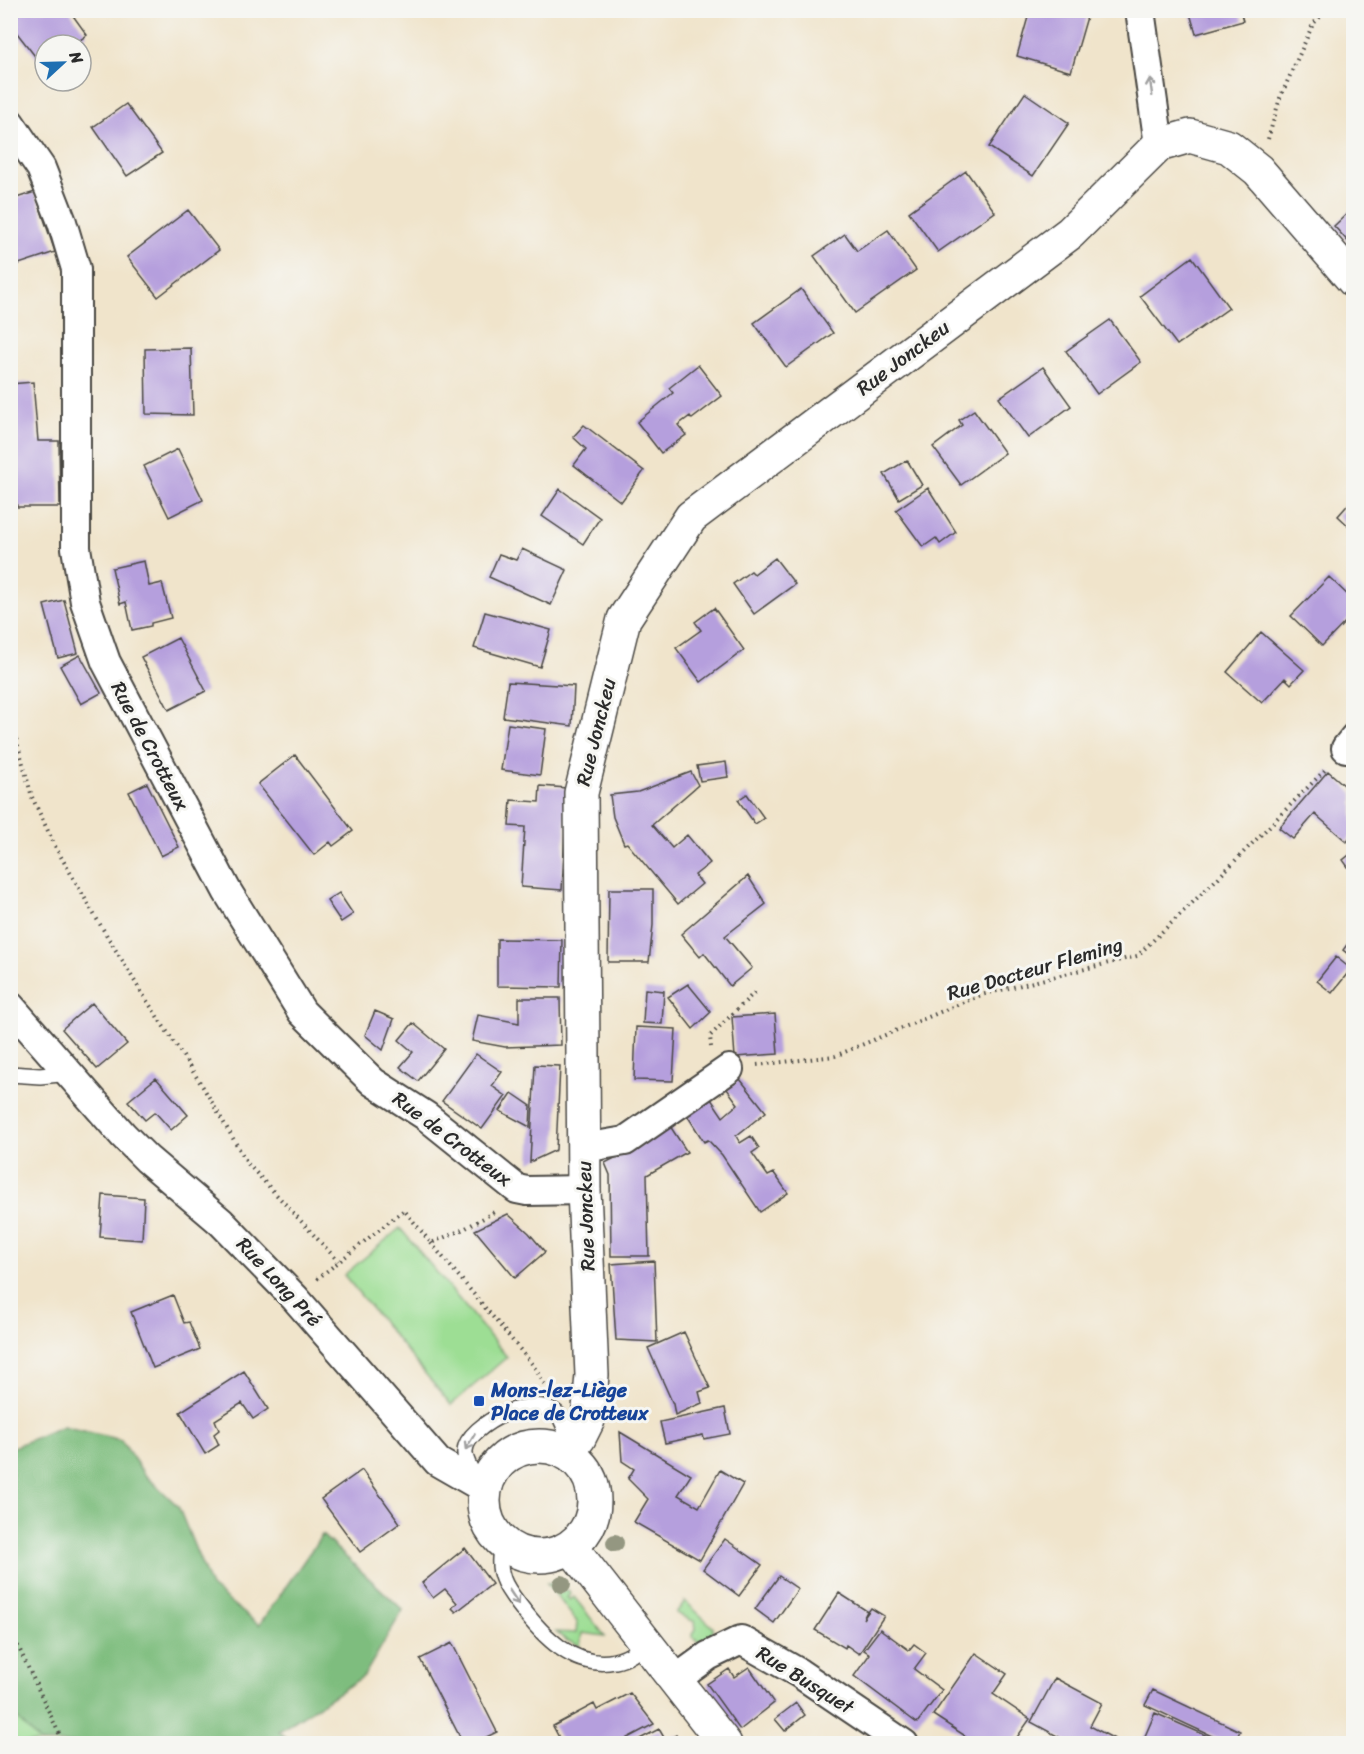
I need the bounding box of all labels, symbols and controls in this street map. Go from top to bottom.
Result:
north arrow [33,33,93,93]
text: N [61,46,92,69]
one-way arrow [1146,77,1157,97]
street label: Rue Jonckeu [849,311,958,405]
street label: Rue Jonckeu [566,674,626,790]
street label: Rue de Crotteux [101,675,199,818]
street label: Rue Docteur Fleming [943,927,1127,1011]
street label: Rue de Crotteux [385,1082,520,1196]
street label: Rue Jonckeu [567,1160,605,1272]
street label: Rue Long Pré [227,1229,331,1335]
place label: Mons-lez-Liège Place de Crotteux [490,1373,649,1431]
marker: Mons-lez-Liège Place de Crotteux [472,1394,486,1408]
one-way arrow [464,1433,476,1450]
one-way arrow [508,1588,520,1605]
street label: Rue Busquet [749,1636,862,1724]

